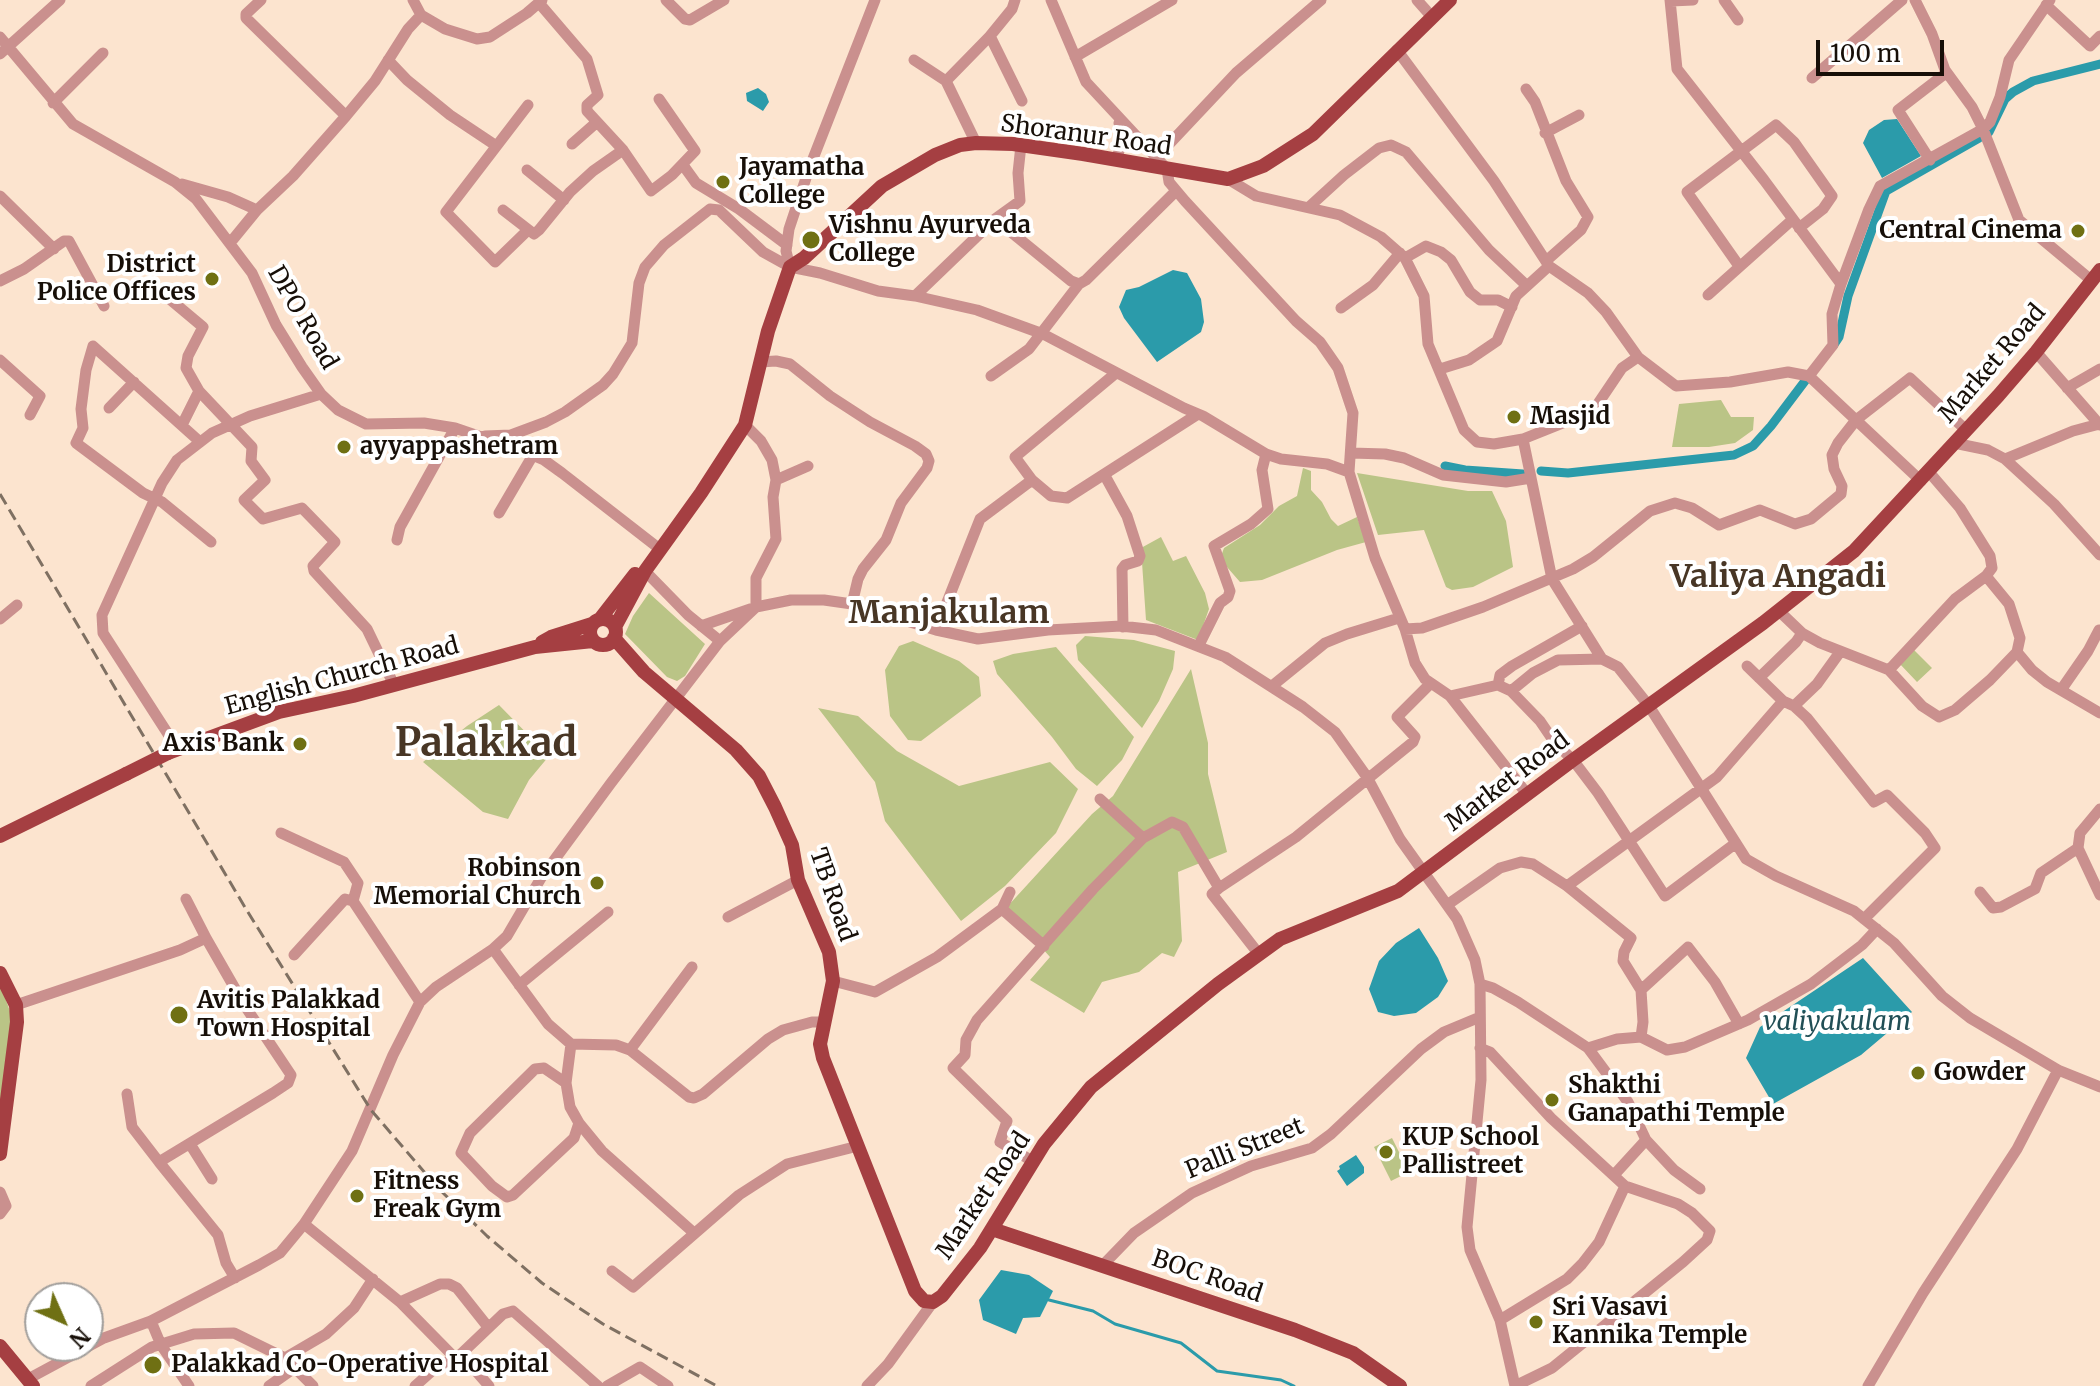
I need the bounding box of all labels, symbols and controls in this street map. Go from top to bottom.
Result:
scale bar [1820,24,1948,74]
text: 100 m [1830,38,1900,69]
street label: Shoranur Road [999,110,1173,162]
place label: Jayamatha College [739,154,864,210]
marker: Jayamatha College [714,173,732,191]
place label: Vishnu Ayurveda College [829,212,1031,268]
place label: Central Cinema [1880,217,2062,245]
marker: Central Cinema [2069,222,2087,240]
marker: Vishnu Ayurveda College [800,229,822,251]
place label: District Police Offices [37,251,196,307]
street label: DPO Road [261,261,343,375]
marker: District Police Offices [203,270,221,288]
street label: Market Road [1934,299,2052,429]
place label: Masjid [1530,403,1610,431]
marker: Masjid [1505,408,1523,426]
place label: ayyappashetram [360,433,558,461]
marker: ayyappashetram [335,438,353,456]
district label: Valiya Angadi [1670,559,1886,597]
district label: Manjakulam [849,595,1049,633]
street label: English Church Road [222,632,462,722]
district label: Palakkad [395,721,577,769]
street label: Market Road [1440,726,1576,838]
place label: Axis Bank [163,730,284,758]
marker: Axis Bank [291,735,309,753]
street label: TB Road [803,845,861,945]
place label: Robinson Memorial Church [374,855,581,911]
marker: Robinson Memorial Church [588,874,606,892]
place label: Avitis Palakkad Town Hospital [197,987,380,1043]
marker: Avitis Palakkad Town Hospital [168,1004,190,1026]
water label: valiyakulam [1763,1007,1911,1039]
place label: Gowder [1934,1059,2026,1087]
marker: Gowder [1909,1064,1927,1082]
place label: Shakthi Ganapathi Temple [1568,1072,1785,1128]
marker: Shakthi Ganapathi Temple [1543,1091,1561,1109]
street label: Palli Street [1182,1112,1308,1186]
place label: KUP School Pallistreet [1402,1124,1539,1180]
street label: Market Road [931,1127,1037,1265]
marker: KUP School Pallistreet [1377,1143,1395,1161]
place label: Fitness Freak Gym [373,1168,501,1224]
marker: Fitness Freak Gym [348,1187,366,1205]
street label: BOC Road [1148,1245,1266,1309]
north arrow [24,1282,104,1362]
place label: Sri Vasavi Kannika Temple [1552,1294,1747,1350]
marker: Sri Vasavi Kannika Temple [1527,1313,1545,1331]
text: N [64,1322,96,1354]
place label: Palakkad Co-Operative Hospital [171,1351,549,1379]
marker: Palakkad Co-Operative Hospital [142,1354,164,1376]

